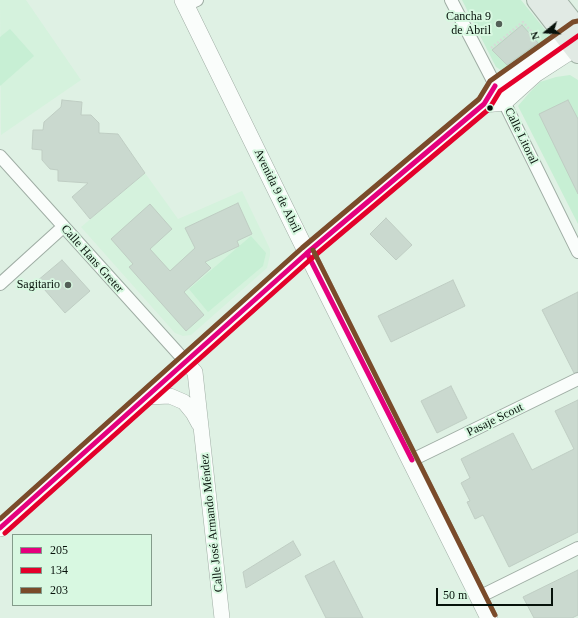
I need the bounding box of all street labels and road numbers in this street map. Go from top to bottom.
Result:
street label: Calle Litoral [501,105,541,167]
street label: Avenida 9 de Abril [250,147,304,235]
street label: Calle Hans Greter [58,222,126,296]
street label: Pasaje Scout [464,400,526,440]
street label: Calle José Armando Méndez [198,453,226,593]

